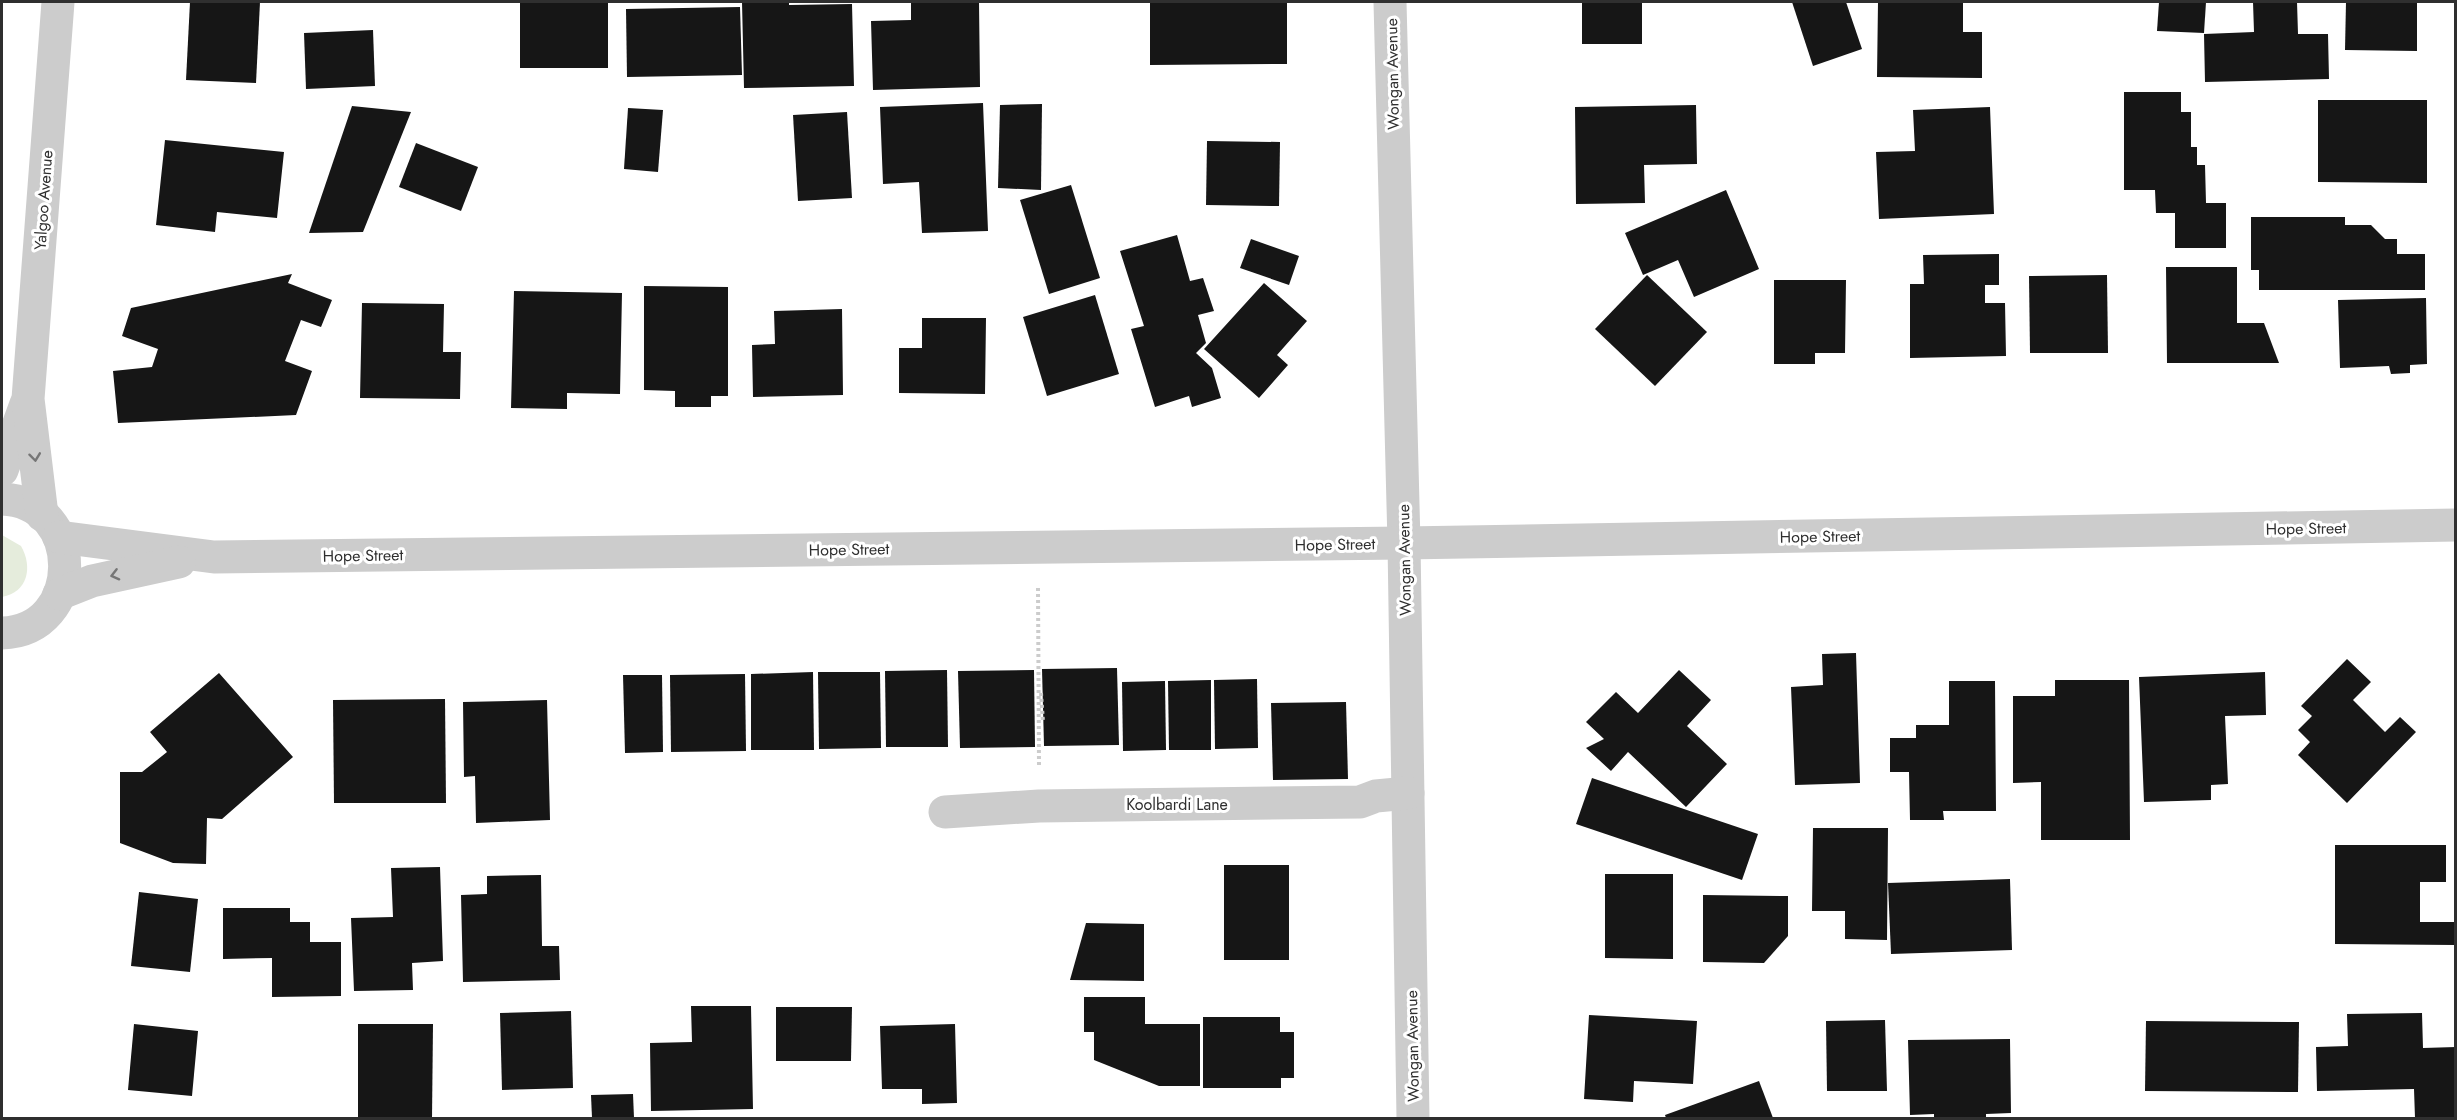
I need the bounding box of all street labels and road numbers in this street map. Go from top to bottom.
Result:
street label: Wongan Avenue [1380,18,1405,130]
street label: Yalgoo Avenue [29,149,58,251]
street label: Wongan Avenue [1392,504,1417,616]
street label: Hope Street [2266,516,2347,541]
street label: Hope Street [1780,524,1861,549]
street label: Hope Street [1295,532,1376,557]
street label: Hope Street [809,537,890,562]
street label: Hope Street [323,543,404,568]
street label: Koolbardi Lane [1126,793,1228,816]
street label: Wongan Avenue [1400,990,1425,1102]

